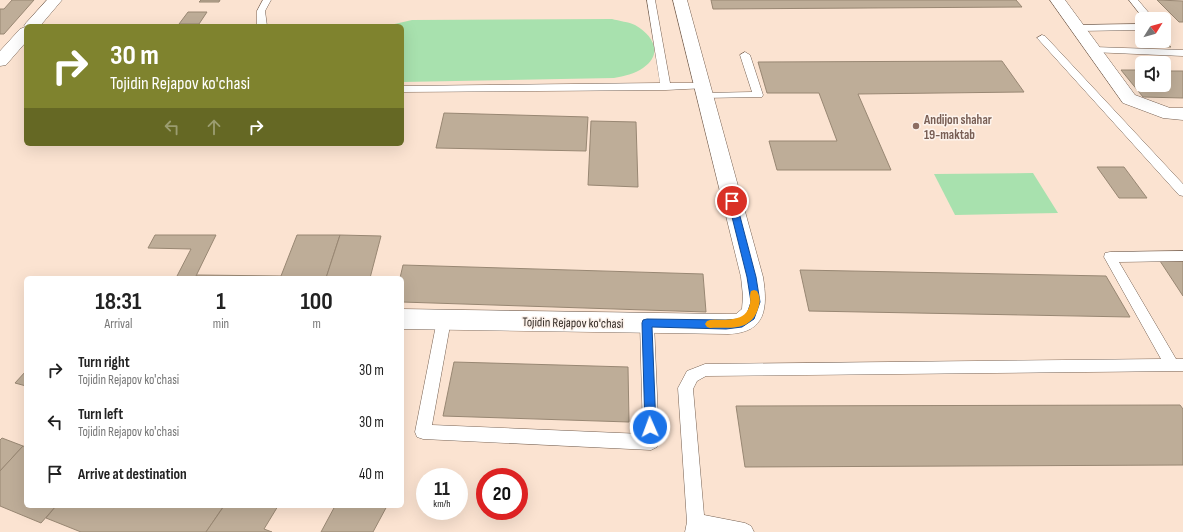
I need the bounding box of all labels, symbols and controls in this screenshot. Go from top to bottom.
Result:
north arrow [1135,12,1171,48]
map controls [1135,12,1171,92]
text: 30 m [110,39,159,72]
icon: right [44,40,96,92]
button: sound [1135,56,1171,92]
text: Tojidin Rejapov ko'chasi [110,73,250,94]
place label: Andijon shahar 19-maktab [923,112,992,143]
icon: left [161,116,183,138]
icon: ahead [203,116,225,138]
icon: right [245,116,267,138]
marker: Andijon shahar 19-maktab [911,121,921,131]
pin [715,184,749,218]
icon: arrive [721,190,743,212]
text: 18:31 [95,287,142,316]
text: 1 [216,287,226,316]
text: 100 [300,287,333,316]
street label: Tojidin Rejapov ko'chasi [522,314,624,332]
text: Arrival [104,316,132,332]
text: min [213,316,229,332]
text: m [312,316,321,332]
text: Turn right [78,353,130,372]
icon: right [44,359,66,381]
text: 30 m [359,361,384,380]
text: Tojidin Rejapov ko'chasi [78,372,179,388]
text: Turn left [78,405,123,424]
position arrow [629,406,671,448]
icon: left [44,411,66,433]
text: 30 m [359,413,384,432]
text: Tojidin Rejapov ko'chasi [78,424,179,440]
icon: arrive [44,463,66,485]
text: Arrive at destination [78,465,187,484]
text: 40 m [359,465,384,484]
speed limit sign: 20 [476,468,528,520]
text: 11 [434,477,450,501]
text: km/h [433,498,451,510]

